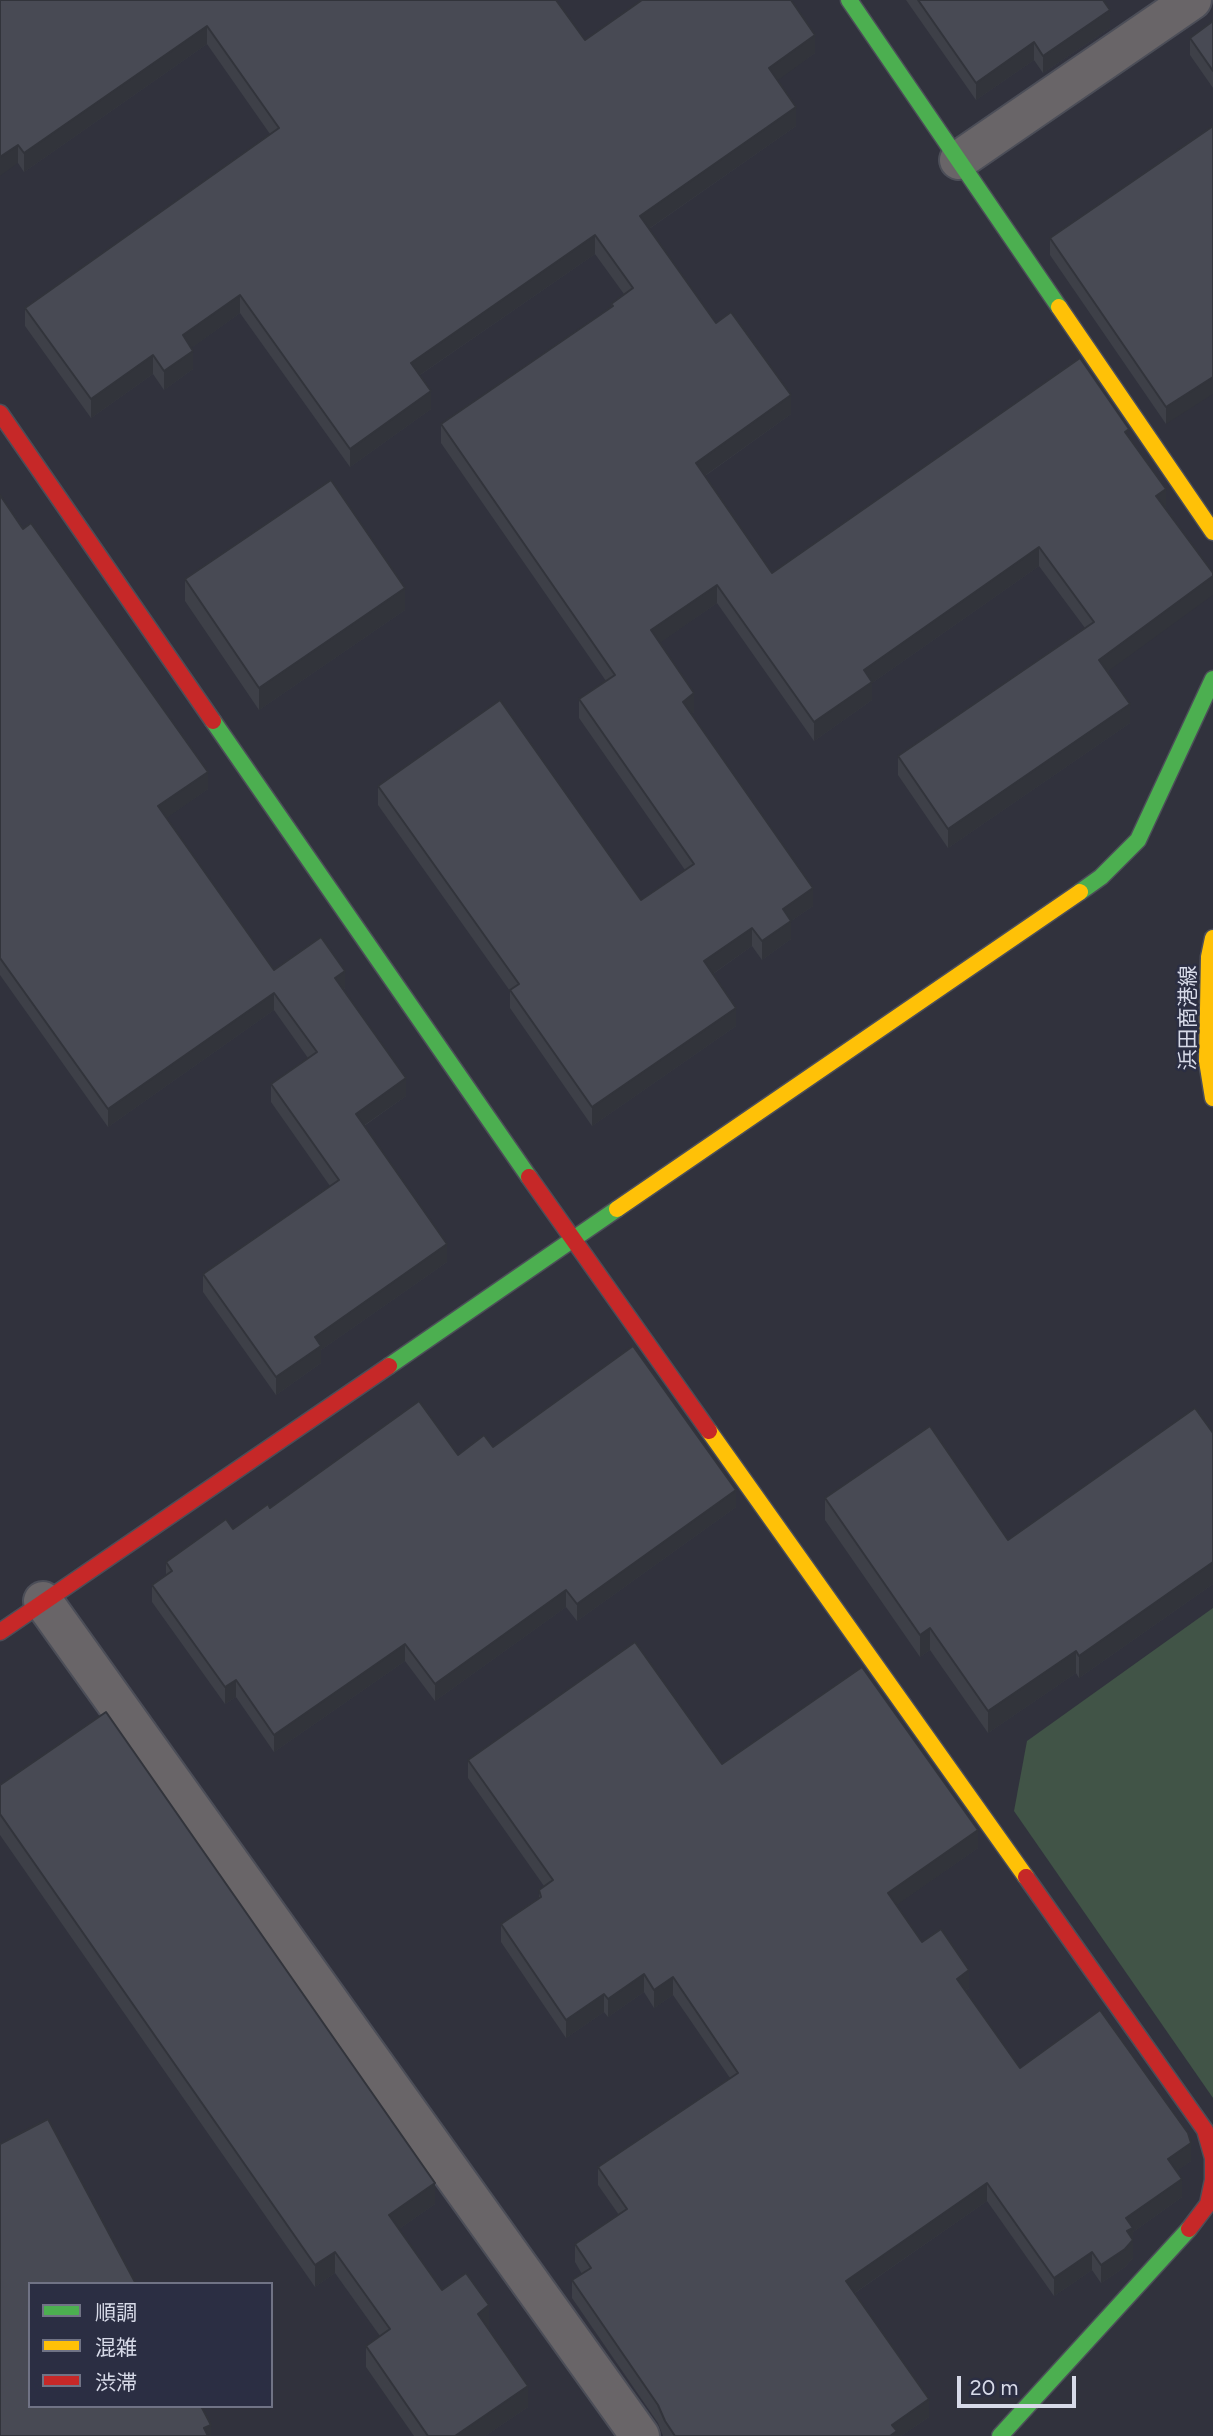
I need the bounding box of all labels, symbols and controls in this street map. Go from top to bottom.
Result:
street label: 浜田商港線 [1176,966,1202,1070]
legend [28,2282,273,2408]
text: 順調 [95,2300,137,2325]
text: 混雑 [95,2335,137,2360]
scale bar [961,2362,1080,2406]
text: 渋滞 [95,2370,137,2395]
text: 20 m [970,2375,1018,2400]

